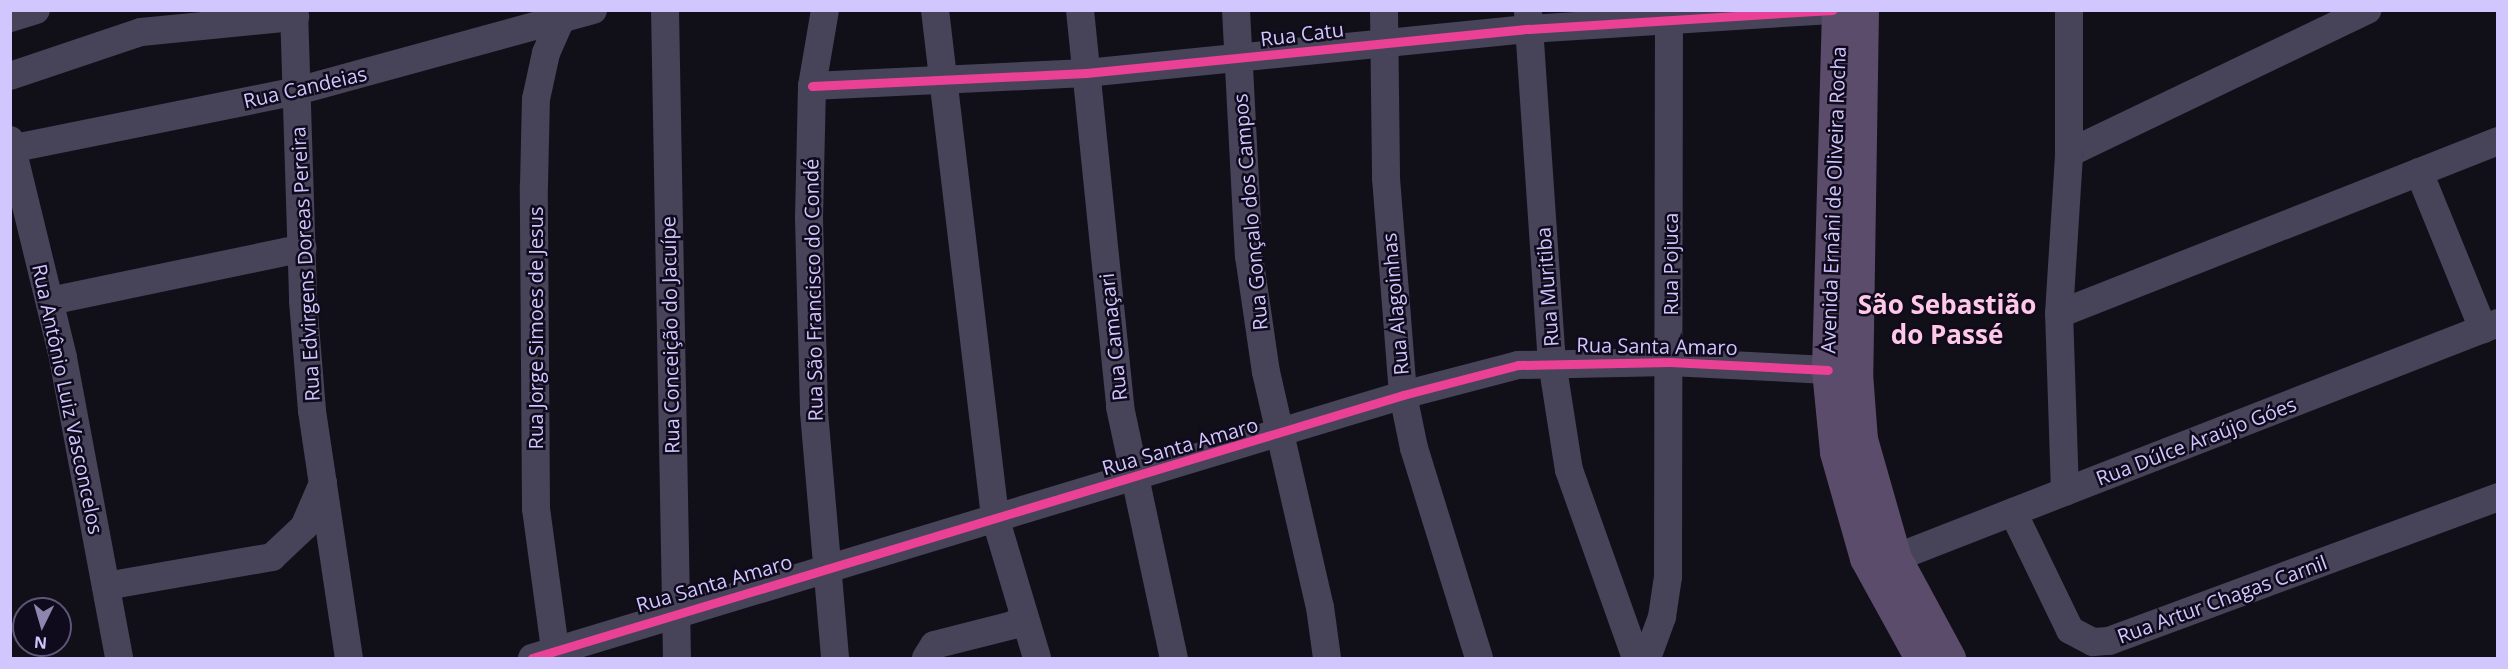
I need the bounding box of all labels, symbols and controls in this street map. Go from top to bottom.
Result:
street label: Rua Catu [1259,17,1345,51]
street label: Avenida Ernâni de Oliveira Rocha [1816,46,1850,354]
street label: Rua Candeias [241,61,369,113]
street label: Rua Gonçalo dos Campos [1228,93,1272,331]
street label: Rua Edvirgens Doreas Pereira [286,126,324,402]
street label: Rua São Francisco do Condé [799,158,827,422]
street label: Rua Jorge Simoes de Jesus [523,207,547,449]
street label: Rua Pojuca [1658,213,1682,315]
street label: Rua Conceição do Jacuípe [656,216,684,454]
street label: Rua Muritiba [1531,226,1563,348]
street label: Rua Alagoinhas [1377,232,1413,376]
street label: Rua Antônio Luiz Vasconcelos [28,262,108,536]
street label: Rua Camaçari [1094,272,1132,402]
district label: São Sebastião do Passé [1858,289,2036,350]
street label: Rua Santa Amaro [1576,333,1738,359]
street label: Rua Dúlce Araújo Góes [2092,392,2300,490]
street label: Rua Santa Amaro [1099,412,1261,480]
street label: Rua Santa Amaro [633,549,795,617]
street label: Rua Artur Chagas Carnil [2114,550,2330,648]
north arrow [12,597,72,657]
text: N [33,631,48,654]

